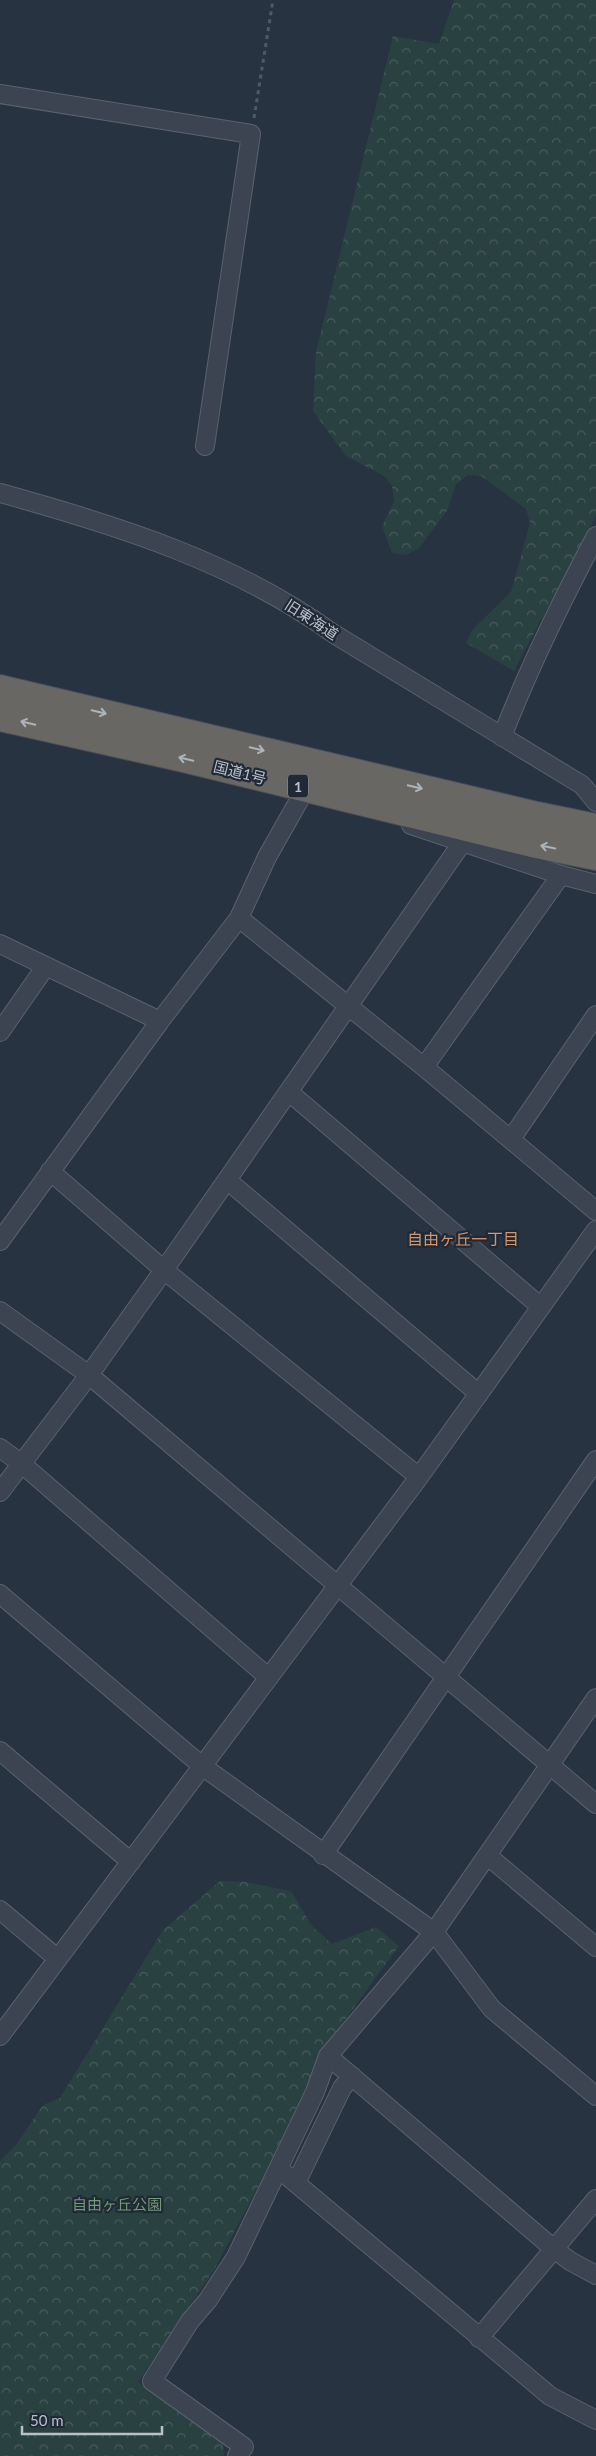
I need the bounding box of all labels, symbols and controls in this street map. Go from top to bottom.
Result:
street label: 旧東海道 [282,595,342,643]
one-way arrow [90,708,106,717]
one-way arrow [20,718,36,727]
one-way arrow [248,745,264,754]
one-way arrow [179,754,195,763]
street label: 国道1号 [212,757,268,787]
road number: 1 [288,774,308,798]
one-way arrow [406,783,422,792]
one-way arrow [541,841,557,851]
district label: 自由ヶ丘一丁目 [407,1229,519,1248]
park label: 自由ヶ丘公園 [72,2195,162,2213]
scale bar [22,2404,162,2436]
text: 50 m [30,2411,64,2429]

